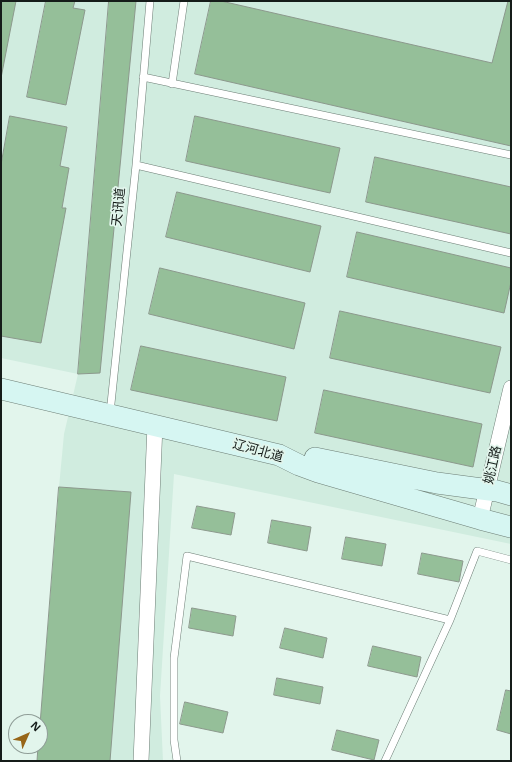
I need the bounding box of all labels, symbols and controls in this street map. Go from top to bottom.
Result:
street label: 天讯道 [109,187,129,227]
street label: 辽河北道 [231,436,285,466]
street label: 姚江路 [481,444,505,486]
north arrow [8,714,48,754]
text: N [28,717,45,734]

